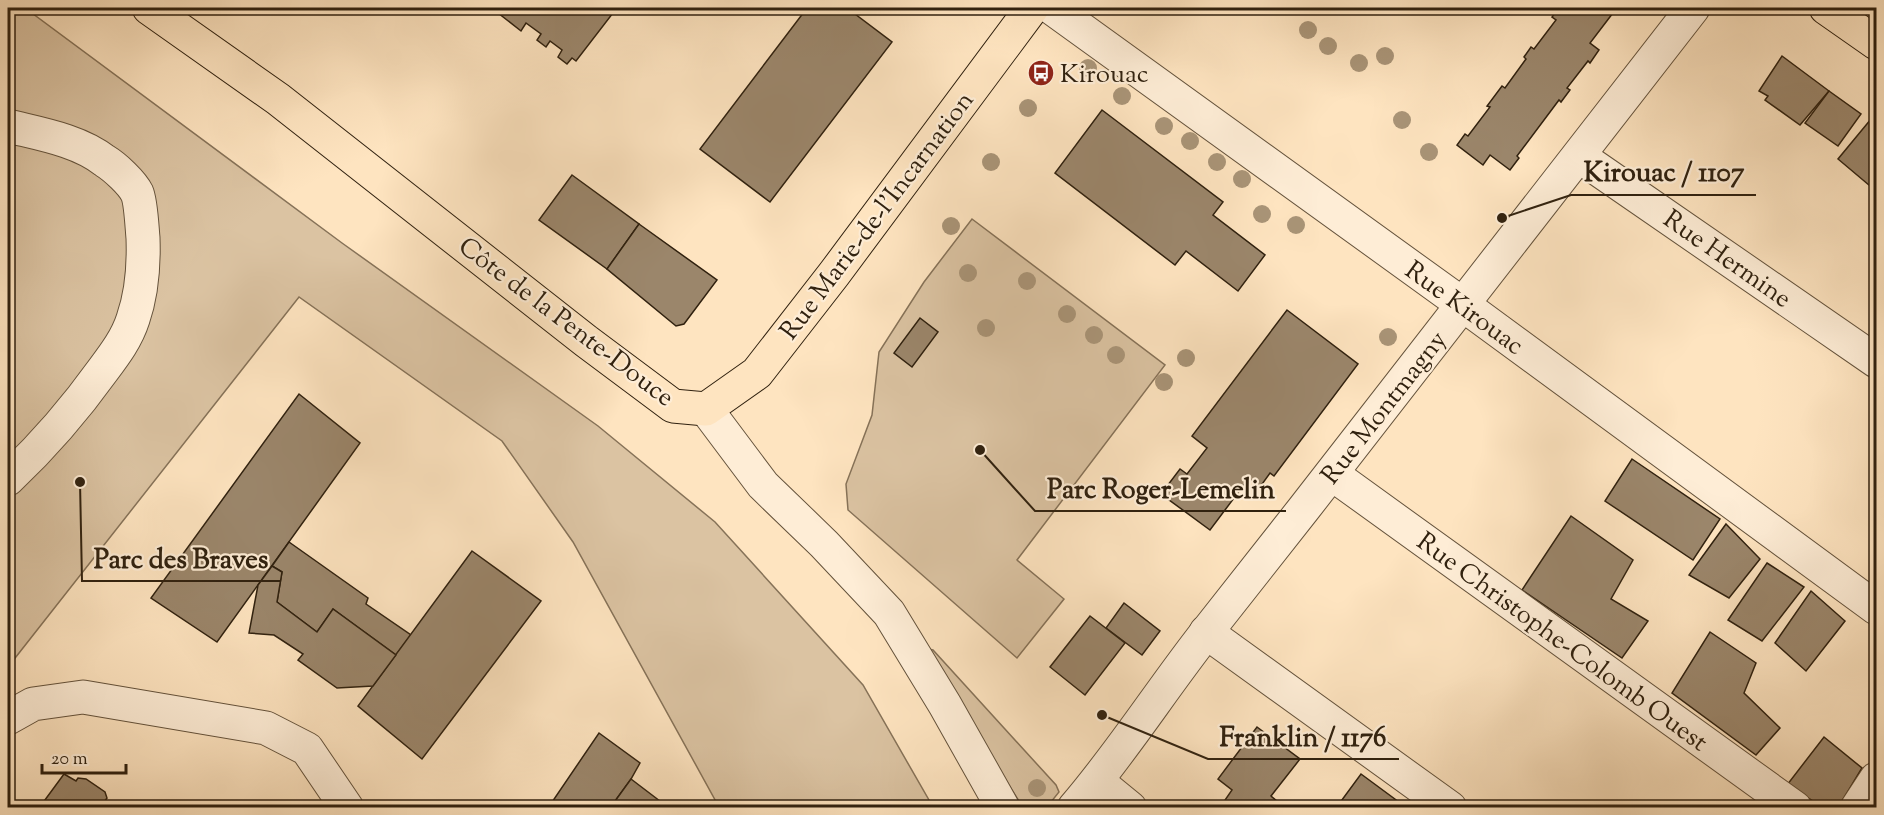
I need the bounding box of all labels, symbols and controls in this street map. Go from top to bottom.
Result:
place label: Kirouac [1060,57,1149,94]
bus stop icon: Kirouac [1026,58,1056,88]
street label: Rue Marie-de-l'Incarnation [772,84,984,349]
callout: Kirouac / 1107 [1571,150,1756,195]
text: Kirouac / 1107 [1584,155,1745,194]
street label: Rue Hermine [1655,202,1798,318]
street label: Côte de la Pente-Douce [450,229,681,417]
street label: Rue Kirouac [1396,253,1531,365]
street label: Rue Montmagny [1313,324,1457,493]
callout: Parc Roger-Lemelin [1035,466,1286,511]
text: Parc Roger-Lemelin [1047,472,1275,511]
street label: Rue Christophe-Colomb Ouest [1408,525,1715,761]
callout: Parc des Braves [82,536,280,581]
text: Parc des Braves [94,542,269,581]
callout: Franklin / 1176 [1208,714,1399,759]
text: Franklin / 1176 [1220,720,1387,759]
scale bar [42,737,126,775]
text: 20 m [51,747,88,773]

